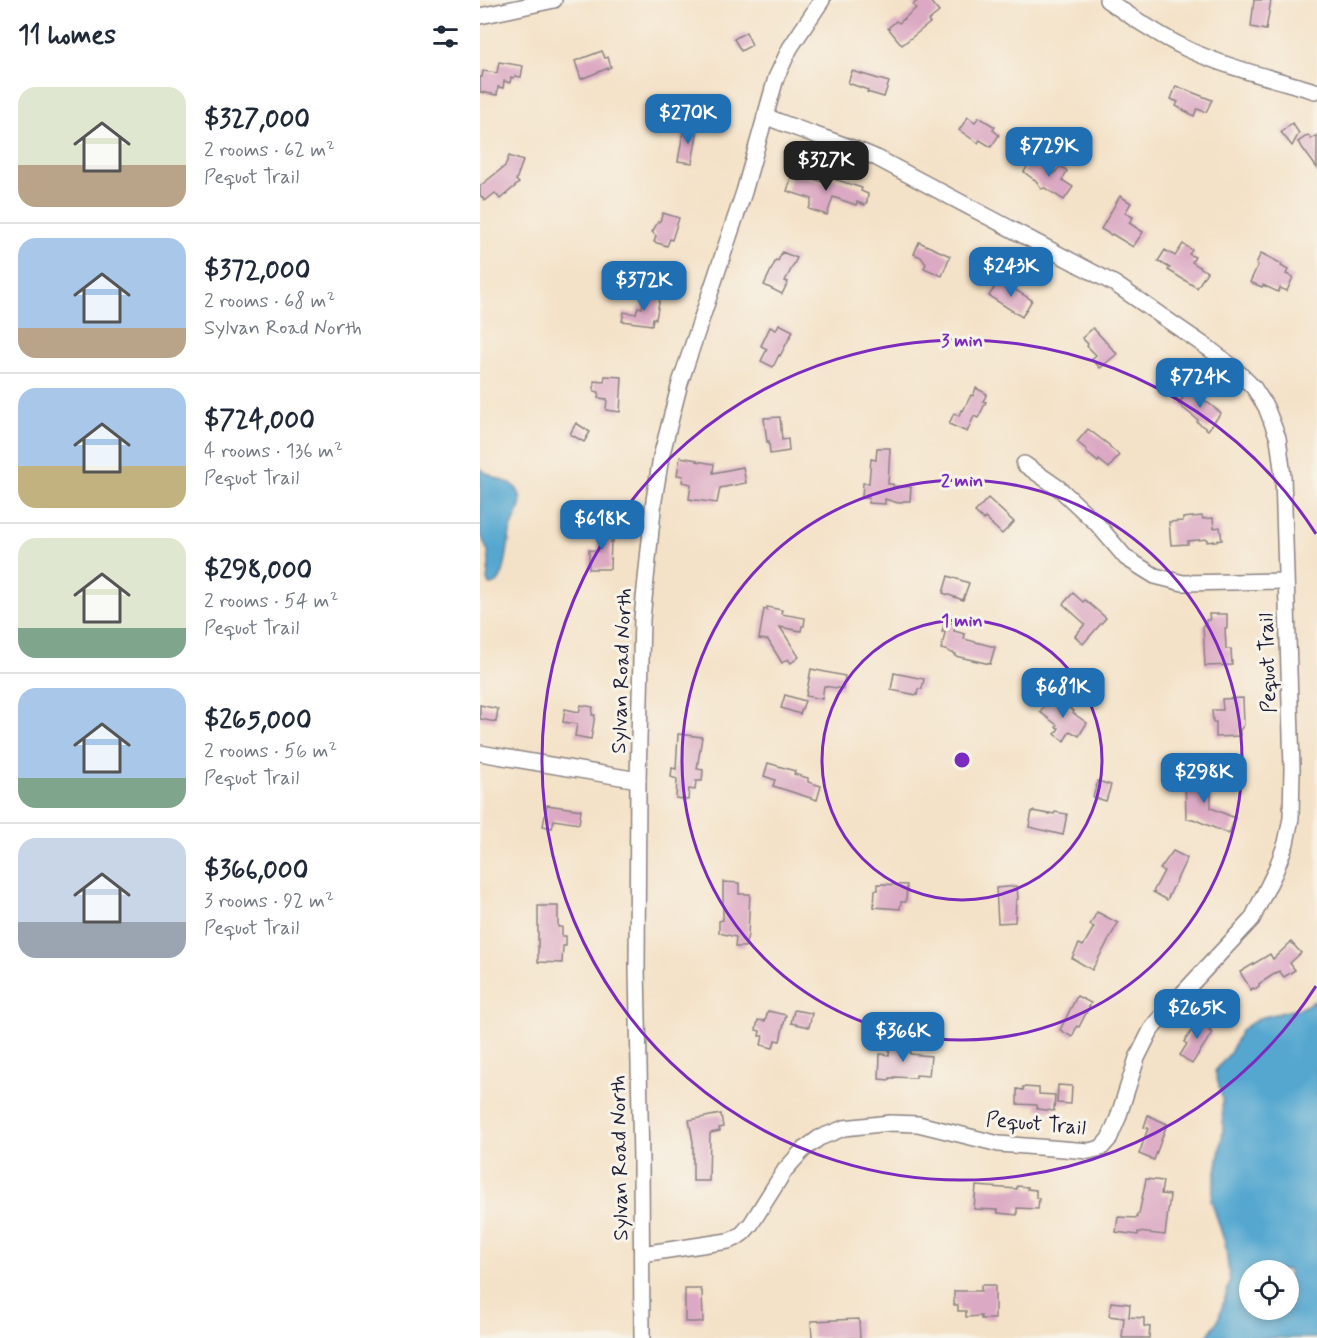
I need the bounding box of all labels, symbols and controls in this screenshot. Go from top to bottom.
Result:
text: 11 homes [18,19,116,53]
icon: filters [429,20,462,53]
pin: $270K [646,94,730,145]
text: $270K [659,100,717,127]
text: $327,000 [204,103,310,137]
icon: home [66,111,138,183]
pin: $729K [1007,127,1091,178]
text: $729K [1019,133,1079,160]
text: 2 rooms · 62 m² [204,137,335,164]
pin: $327K [784,141,868,192]
text: $327K [798,147,854,174]
text: Pequot Trail [204,164,299,191]
pin: $243K [969,247,1053,298]
text: $243K [983,253,1039,280]
text: $372,000 [204,254,310,288]
pin: $372K [602,261,686,312]
icon: home [66,262,138,334]
text: $372K [616,267,672,294]
text: 2 rooms · 68 m² [204,288,335,315]
text: Sylvan Road North [204,315,362,342]
text: 3 min [941,329,983,353]
pin: $724K [1158,358,1242,409]
text: $724K [1170,364,1230,391]
text: $724,000 [204,404,315,438]
icon: home [66,412,138,484]
text: 4 rooms · 136 m² [204,438,343,465]
text: Pequot Trail [204,465,299,492]
text: 2 min [941,469,983,493]
pin: $618K [560,500,644,551]
text: $618K [574,506,630,533]
text: $298,000 [204,554,312,588]
icon: home [66,562,138,634]
text: 2 rooms · 54 m² [204,588,338,615]
street label: Sylvan Road North [605,588,639,754]
text: 1 min [941,609,983,633]
street label: Pequot Trail [1252,613,1284,713]
text: Pequot Trail [204,615,299,642]
pin: $681K [1021,668,1105,719]
text: $681K [1036,674,1090,701]
text: $265,000 [204,704,312,738]
icon: home [66,712,138,784]
text: 2 rooms · 56 m² [204,738,337,765]
centre of rings [952,750,972,770]
pin: $298K [1162,753,1246,804]
text: $298K [1175,759,1233,786]
text: Pequot Trail [204,765,299,792]
text: $366,000 [204,854,308,888]
icon: home [66,862,138,934]
text: 3 rooms · 92 m² [204,888,334,915]
text: Pequot Trail [204,915,299,942]
pin: $265K [1155,989,1239,1040]
text: $265K [1168,995,1226,1022]
pin: $366K [861,1012,945,1063]
text: $366K [875,1018,931,1045]
street label: Sylvan Road North [605,1075,635,1241]
street label: Pequot Trail [985,1106,1087,1142]
map controls [1239,1260,1299,1320]
button: locate [1239,1260,1299,1320]

